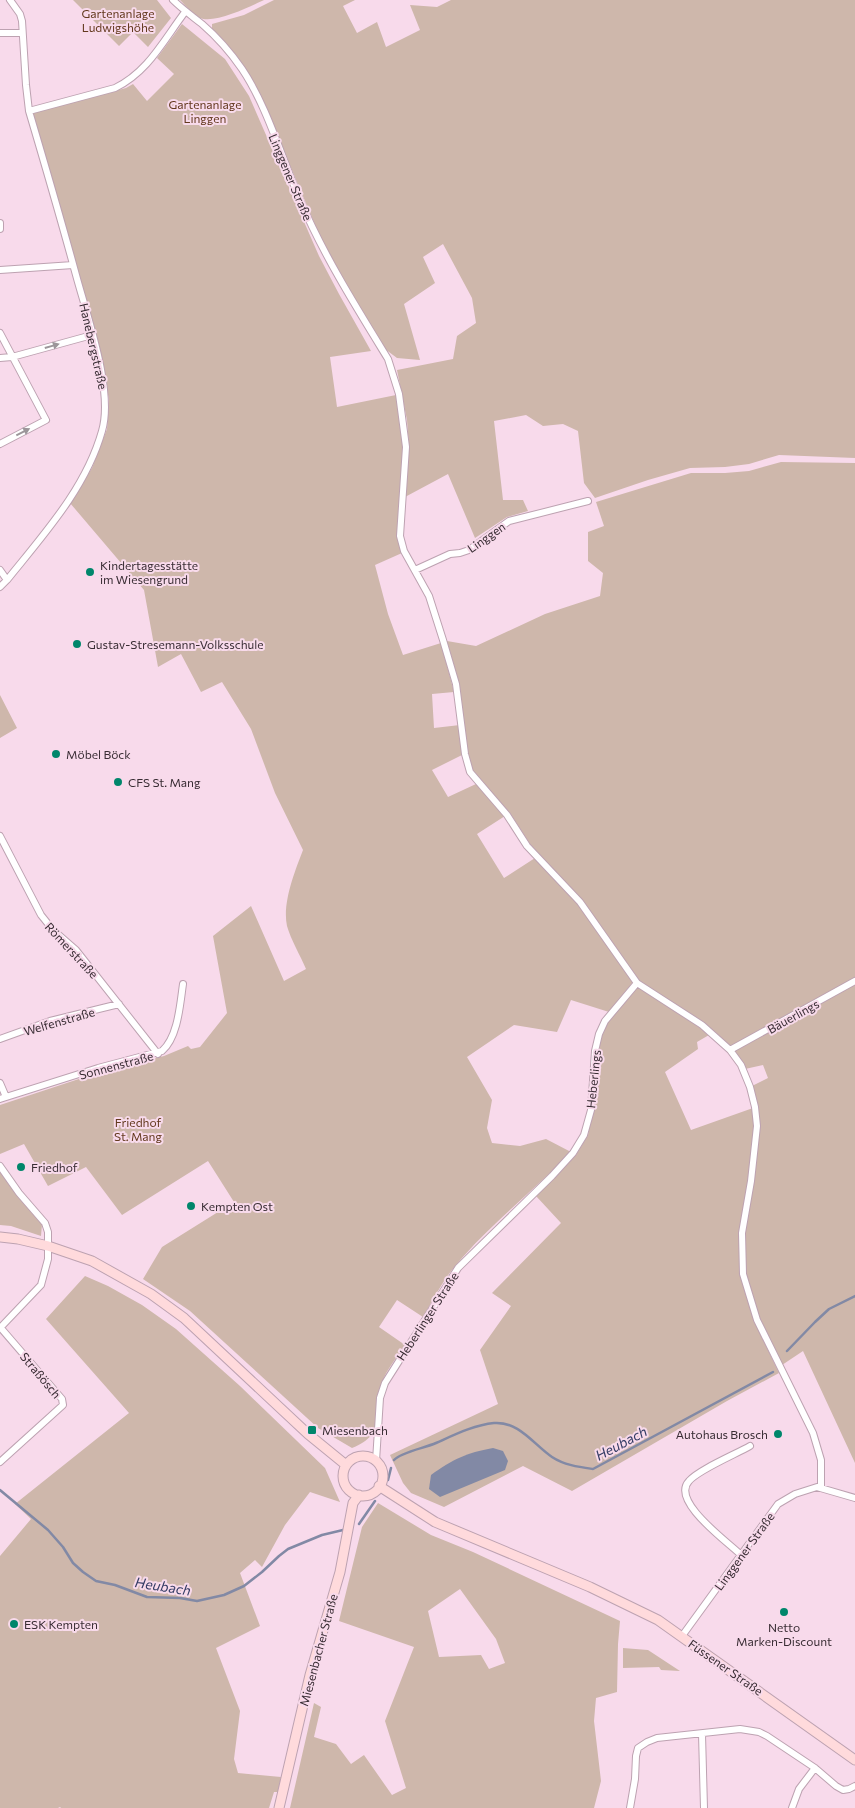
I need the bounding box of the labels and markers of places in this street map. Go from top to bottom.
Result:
place label: Kindertagesstätte im Wiesengrund [100,558,198,586]
marker: Kindertagesstätte im Wiesengrund [84,566,96,578]
place label: Gustav-Stresemann-Volksschule [87,637,264,651]
marker: Gustav-Stresemann-Volksschule [71,638,83,650]
place label: Möbel Böck [66,747,131,761]
marker: Möbel Böck [50,748,62,760]
place label: CFS St. Mang [128,775,201,789]
marker: CFS St. Mang [112,776,124,788]
place label: Friedhof [31,1160,78,1174]
marker: Friedhof [15,1161,27,1173]
place label: Kempten Ost [201,1199,273,1213]
marker: Kempten Ost [185,1200,197,1212]
place label: Miesenbach [322,1423,388,1437]
marker: Miesenbach [306,1424,318,1436]
place label: Autohaus Brosch [676,1427,768,1441]
marker: Autohaus Brosch [772,1428,784,1440]
marker: Netto Marken-Discount [778,1606,790,1618]
place label: ESK Kempten [24,1617,98,1631]
marker: ESK Kempten [8,1618,20,1630]
place label: Netto Marken-Discount [736,1620,832,1648]

